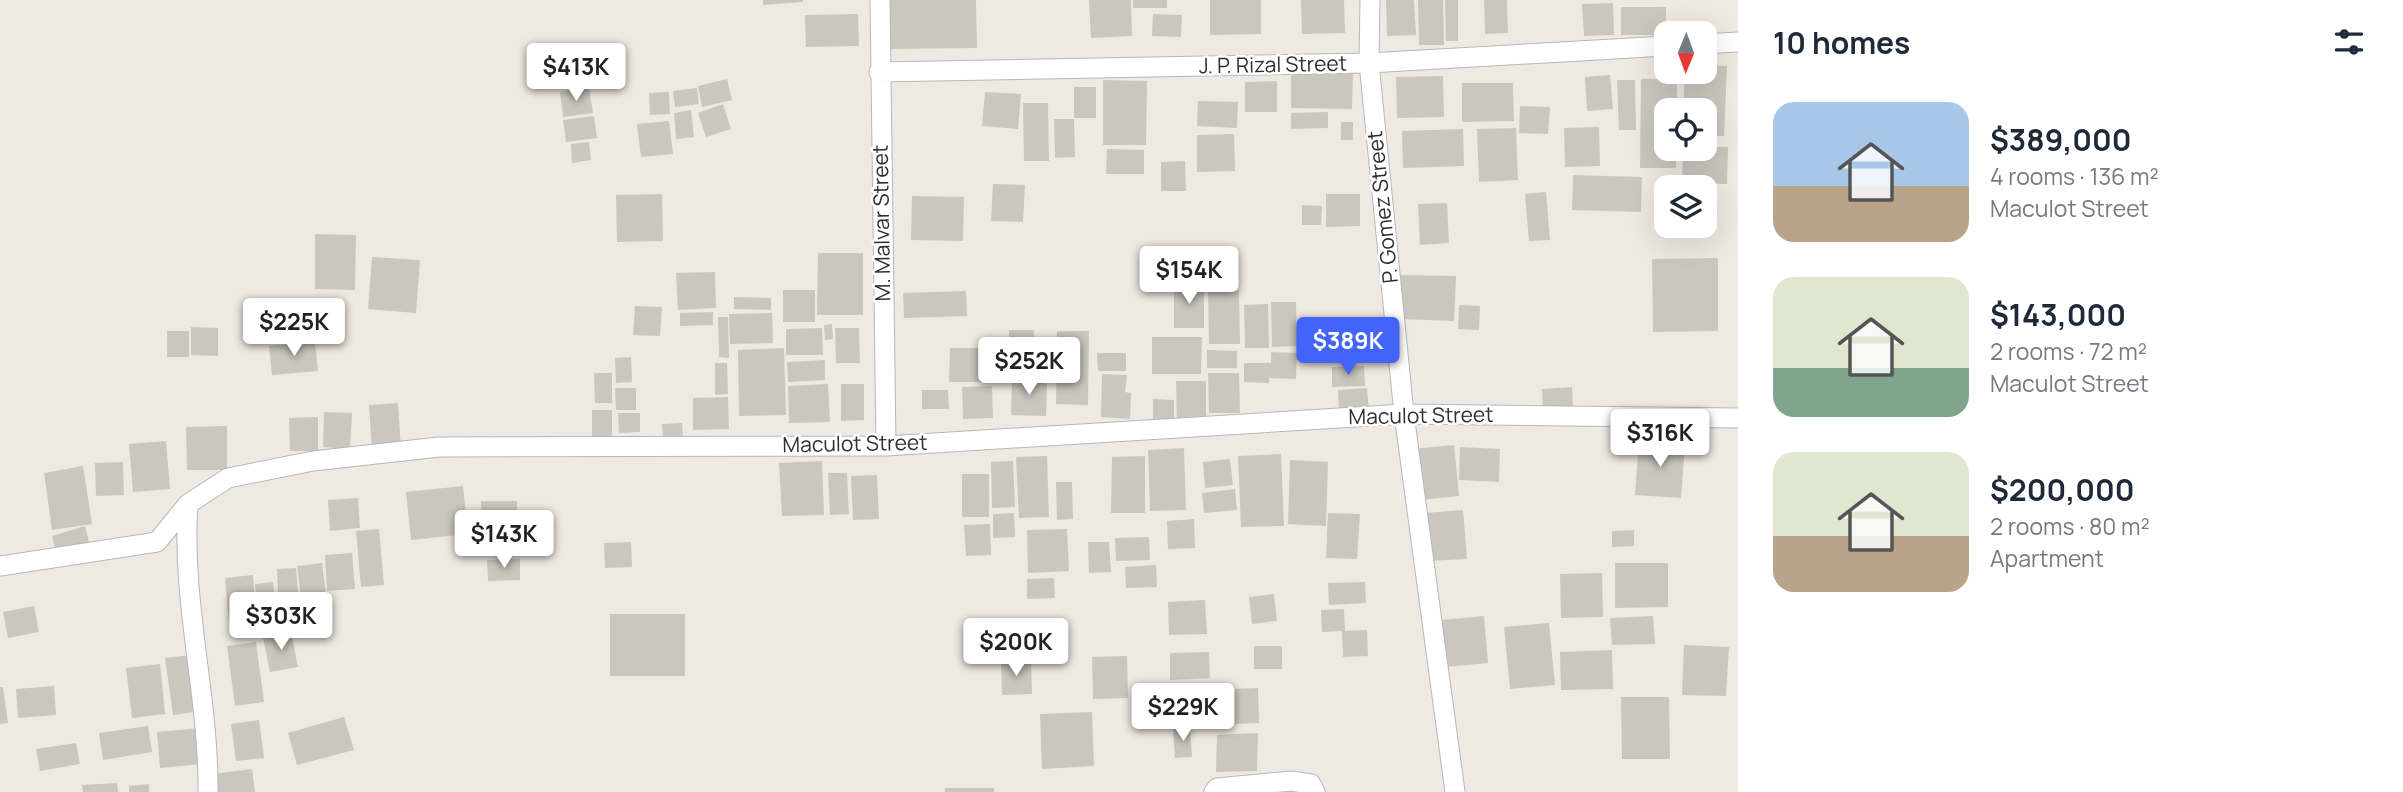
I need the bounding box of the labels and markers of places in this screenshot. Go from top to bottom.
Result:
pin: $413K [527,43,625,103]
pin: $154K [1140,246,1238,306]
pin: $225K [245,298,343,358]
pin: $389K [1299,318,1397,377]
pin: $252K [980,338,1078,397]
pin: $316K [1611,410,1709,469]
pin: $143K [455,510,553,570]
pin: $303K [232,592,330,652]
pin: $200K [967,618,1065,678]
pin: $229K [1134,684,1232,743]

